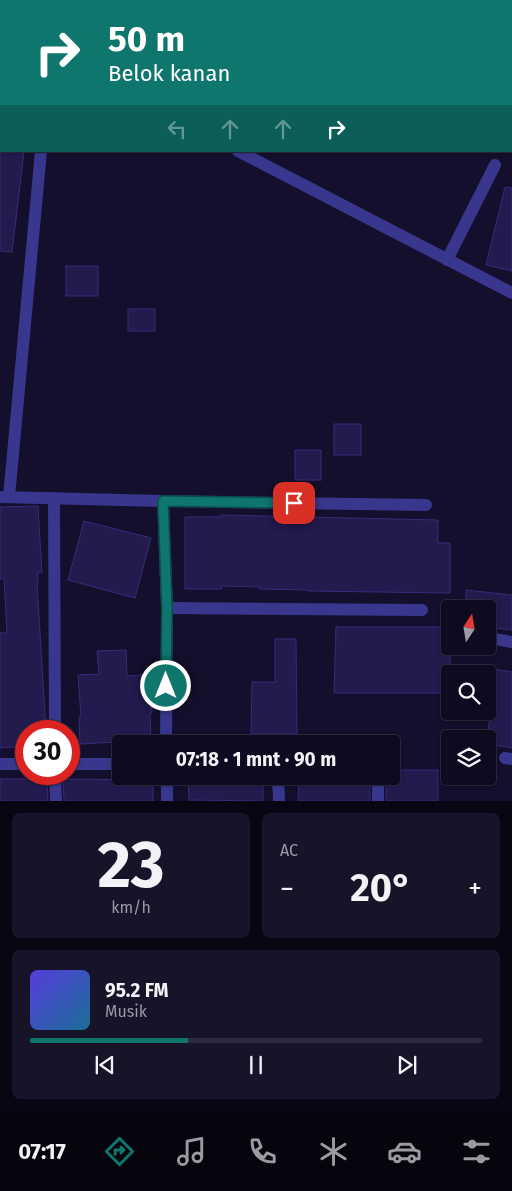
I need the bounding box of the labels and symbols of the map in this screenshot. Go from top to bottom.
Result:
pin [273,482,315,524]
north arrow [441,600,496,655]
position arrow [139,659,191,711]
speed limit sign: 30 [15,720,80,785]

